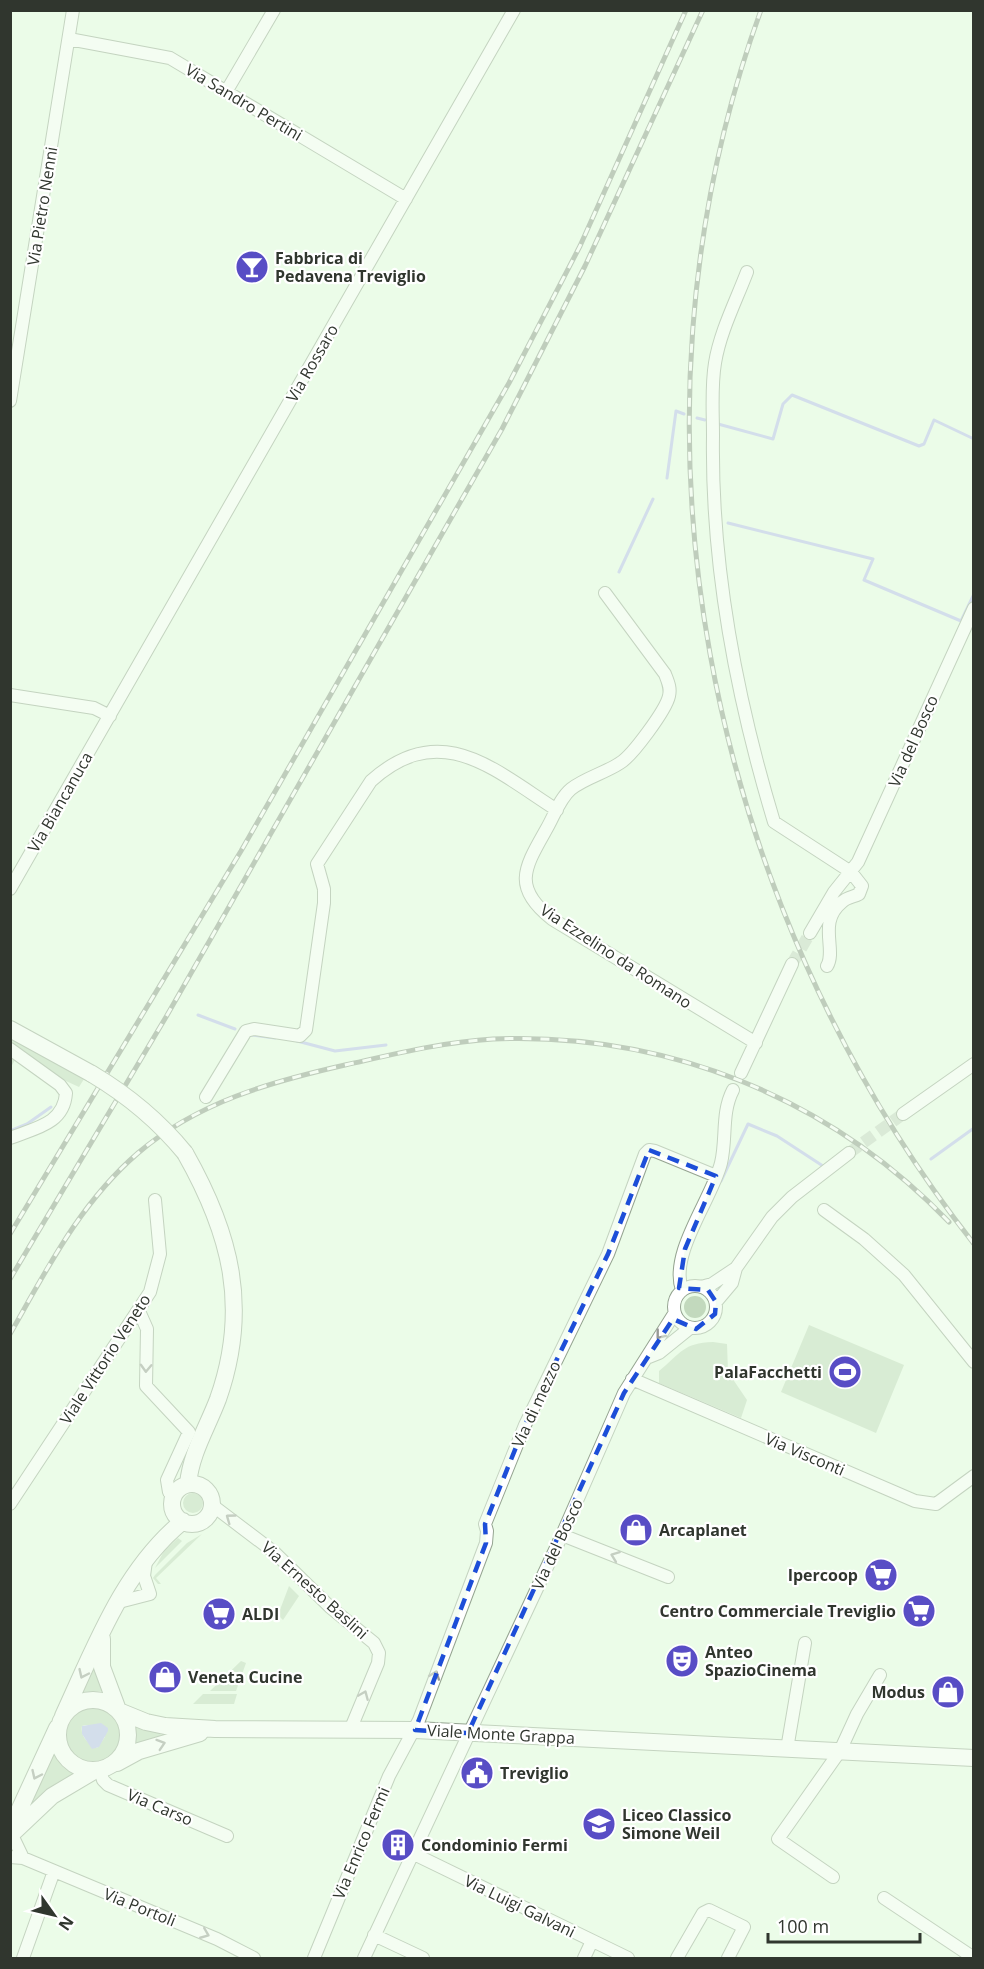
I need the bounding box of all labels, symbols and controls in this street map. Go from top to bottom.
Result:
street label: Via Sandro Pertini [181,58,307,146]
street label: Via Pietro Nenni [22,145,62,267]
place label: Fabbrica di Pedavena Treviglio [275,247,426,287]
bar icon: Fabbrica di Pedavena Treviglio [234,249,270,285]
street label: Via Rossaro [281,320,343,406]
street label: Via del Bosco [883,692,943,790]
street label: Via Biancanuca [22,748,98,856]
street label: Via Ezzelino da Romano [536,899,696,1013]
street label: Viale Vittorio Veneto [55,1290,155,1428]
one-way arrow [657,1328,668,1339]
sports icon: PalaFacchetti [827,1354,863,1390]
street label: Via di mezzo [506,1357,566,1451]
place label: PalaFacchetti [714,1361,822,1383]
one-way arrow [139,1363,152,1372]
street label: Via Visconti [762,1427,848,1481]
street label: Via del Bosco [526,1495,588,1593]
shop icon: Arcaplanet [618,1512,654,1548]
one-way arrow [225,1514,236,1525]
place label: Arcaplanet [659,1519,747,1541]
street label: Via Ernesto Baslini [257,1536,373,1644]
one-way arrow [610,1551,621,1563]
supermarket icon: Ipercoop [863,1557,899,1593]
place label: Ipercoop [788,1564,858,1586]
supermarket icon: Centro Commerciale Treviglio [901,1593,937,1629]
supermarket icon: ALDI [201,1596,237,1632]
place label: Centro Commerciale Treviglio [659,1600,896,1622]
place label: ALDI [242,1603,279,1625]
place label: Anteo SpazioCinema [705,1641,817,1681]
theatre icon: Anteo SpazioCinema [664,1643,700,1679]
shop icon: Veneta Cucine [147,1659,183,1695]
place label: Veneta Cucine [188,1666,302,1688]
one-way arrow [78,1667,90,1678]
one-way arrow [428,1670,441,1681]
shop icon: Modus [930,1674,966,1710]
place label: Modus [871,1681,925,1703]
one-way arrow [357,1691,369,1702]
street label: Viale Monte Grappa [427,1719,575,1749]
one-way arrow [155,1739,166,1751]
public building icon: Treviglio [459,1755,495,1791]
place label: Treviglio [500,1762,569,1784]
one-way arrow [31,1769,43,1780]
street label: Via Carso [124,1783,196,1831]
street label: Via Enrico Fermi [327,1783,395,1903]
place label: Liceo Classico Simone Weil [622,1804,731,1844]
school or university icon: Liceo Classico Simone Weil [581,1806,617,1842]
building icon: Condominio Fermi [380,1827,416,1863]
place label: Condominio Fermi [421,1834,568,1856]
street label: Via Luigi Galvani [461,1870,579,1942]
street label: Via Portoli [101,1883,179,1931]
north arrow [24,1885,84,1945]
scale bar [768,1906,920,1944]
text: N [54,1912,79,1935]
text: 100 m [777,1914,829,1938]
one-way arrow [199,1927,210,1939]

